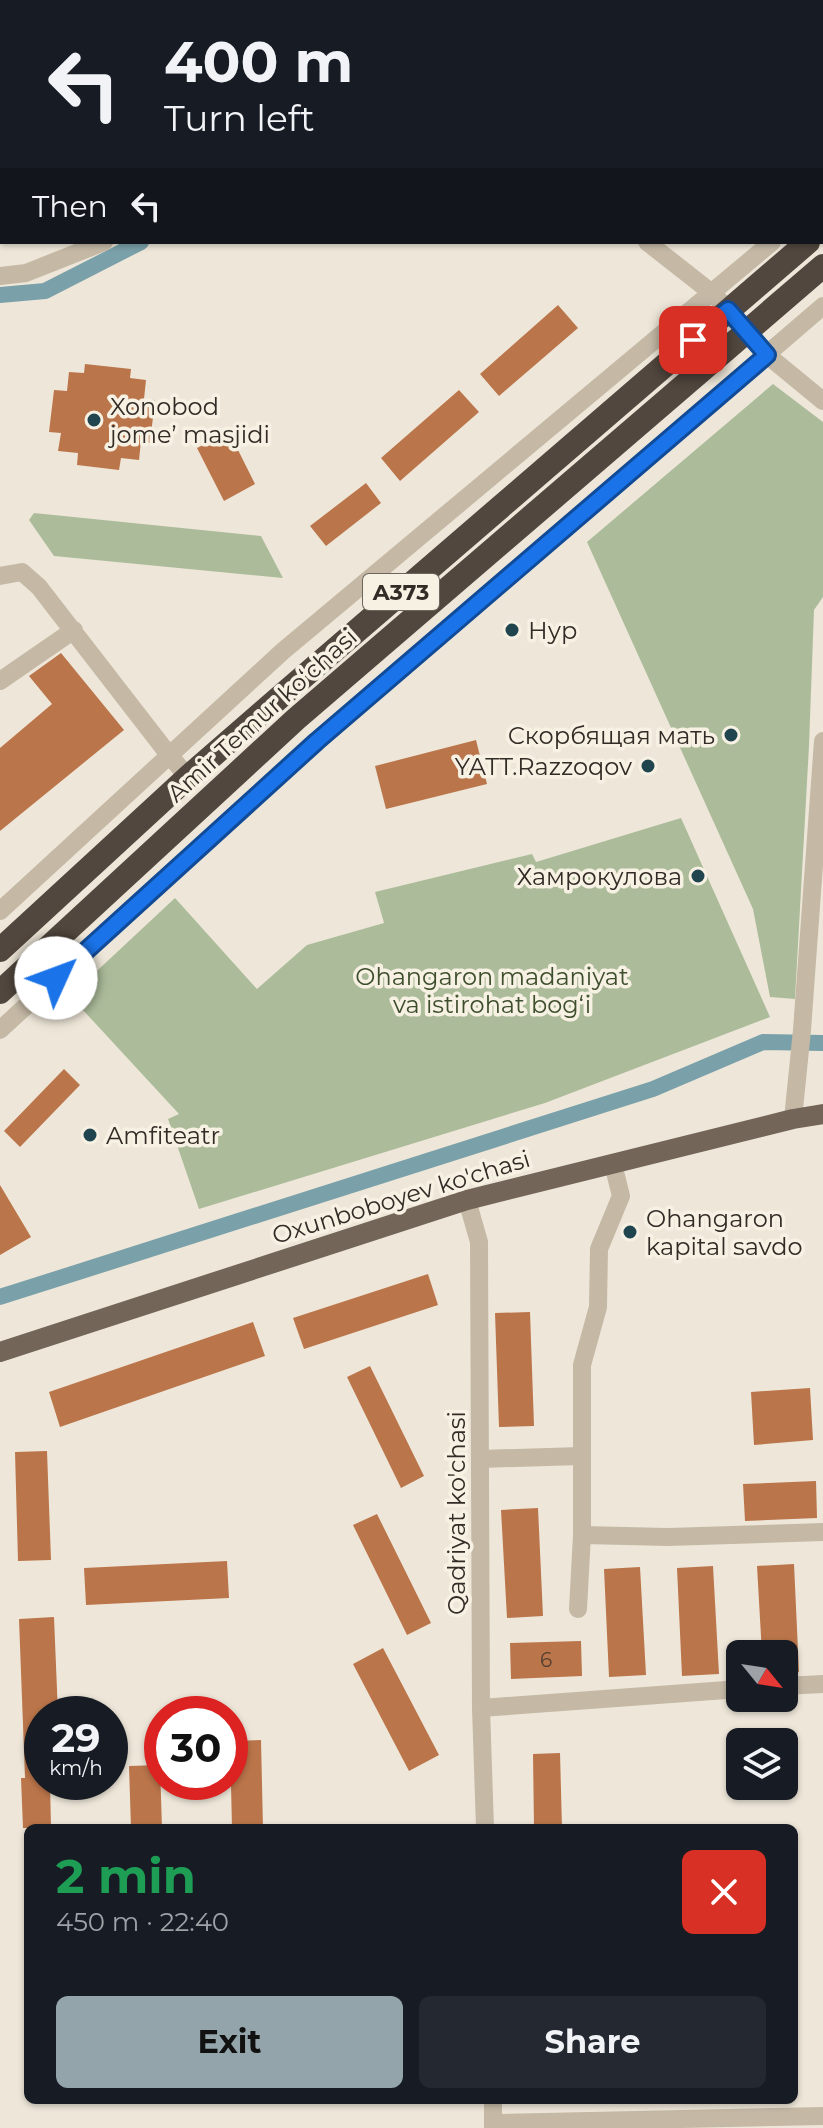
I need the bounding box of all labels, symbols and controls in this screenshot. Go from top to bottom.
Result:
text: 400 m [164,28,353,96]
icon: left [32,32,136,136]
text: Turn left [164,96,315,140]
icon: left [124,184,168,228]
text: Then [32,188,108,225]
pin [659,306,727,374]
icon: arrive [671,318,715,362]
place label: Xonobod jome’ masjidi [107,392,270,449]
marker: Xonobod jome’ masjidi [85,411,103,429]
road number: A373 [363,574,439,610]
place label: Нур [528,616,578,645]
marker: Нур [503,621,521,639]
street label: Amir Temur koʻchasi [161,622,363,808]
place label: Скорбящая мать [508,721,715,750]
marker: Скорбящая мать [722,726,740,744]
place label: YATT.Razzoqov [455,752,632,781]
marker: YATT.Razzoqov [639,757,657,775]
place label: Хамрокулова [517,862,682,891]
marker: Хамрокулова [689,867,707,885]
position arrow [14,936,98,1020]
park label: Ohangaron madaniyat va istirohat bogʻi [355,962,629,1019]
place label: Amfiteatr [106,1121,220,1150]
marker: Amfiteatr [81,1126,99,1144]
street label: Oxunboboyev ko'chasi [269,1144,533,1250]
place label: Ohangaron kapital savdo [646,1204,803,1261]
marker: Ohangaron kapital savdo [621,1223,639,1241]
street label: Qadriyat ko'chasi [442,1411,471,1615]
north arrow [726,1640,798,1712]
map controls [726,1640,798,1800]
house number: 6 [540,1648,552,1672]
speed limit sign: 30 [144,1696,248,1800]
text: 29 [51,1713,101,1762]
button: layers [726,1728,798,1800]
text: km/h [49,1756,103,1780]
text: 2 min [56,1847,196,1905]
button: close [682,1850,766,1934]
text: 450 m · 22:40 [56,1906,229,1938]
button: Exit [56,1996,403,2088]
button: Share [419,1996,766,2088]

